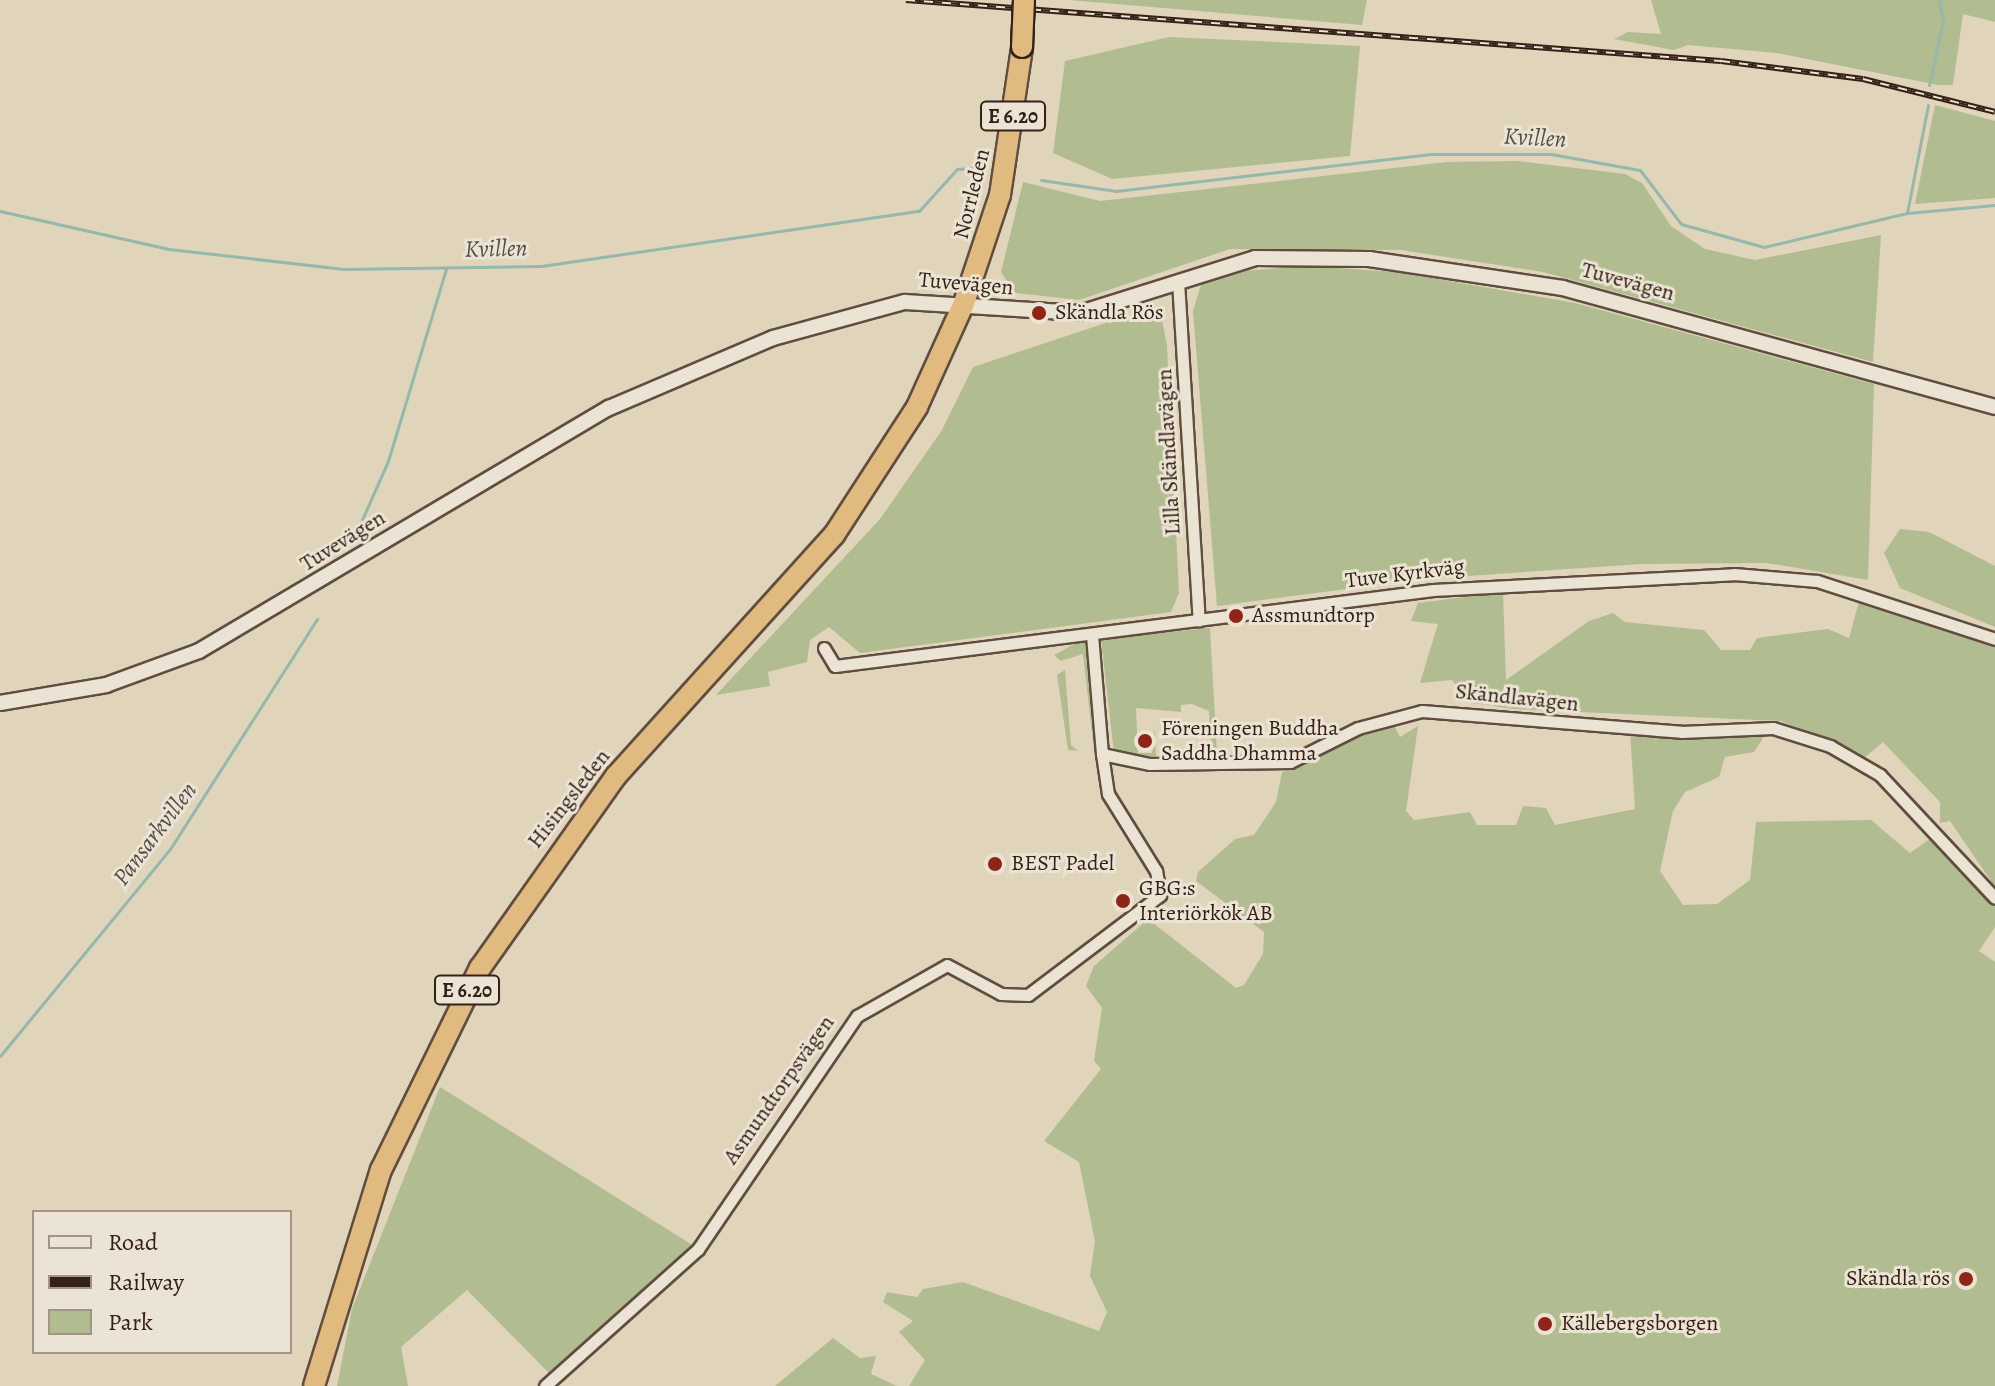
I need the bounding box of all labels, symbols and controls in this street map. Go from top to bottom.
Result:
road number: E 6.20 [979,100,1047,132]
water label: Kvillen [1503,122,1567,154]
street label: Norrleden [948,146,996,242]
water label: Kvillen [464,234,528,264]
street label: Tuvevägen [1579,257,1677,307]
street label: Tuvevägen [917,267,1015,301]
place label: Skändla Rös [1055,300,1164,326]
marker: Skändla Rös [1030,304,1048,322]
street label: Lilla Skändlavägen [1151,368,1187,536]
street label: Tuvevägen [296,505,390,577]
street label: Tuve Kyrkväg [1344,554,1466,594]
place label: Assmundtorp [1252,603,1375,629]
marker: Assmundtorp [1227,607,1245,625]
street label: Skändlavägen [1454,678,1580,718]
place label: Föreningen Buddha Saddha Dhamma [1161,715,1339,766]
marker: Föreningen Buddha Saddha Dhamma [1136,732,1154,750]
street label: Hisingsleden [522,744,616,854]
water label: Pansarkvillen [107,777,203,891]
place label: BEST Padel [1011,851,1114,877]
marker: BEST Padel [986,855,1004,873]
place label: GBG:s Interiörkök AB [1139,875,1273,926]
marker: GBG:s Interiörkök AB [1114,892,1132,910]
road number: E 6.20 [433,974,501,1006]
street label: Asmundtorpsvägen [718,1011,840,1169]
legend [32,1210,292,1354]
text: Road [108,1226,158,1258]
text: Railway [108,1266,184,1298]
place label: Skändla rös [1846,1266,1950,1292]
marker: Skändla rös [1957,1270,1975,1288]
text: Park [108,1306,153,1338]
place label: Källebergsborgen [1561,1311,1718,1337]
marker: Källebergsborgen [1536,1315,1554,1333]

